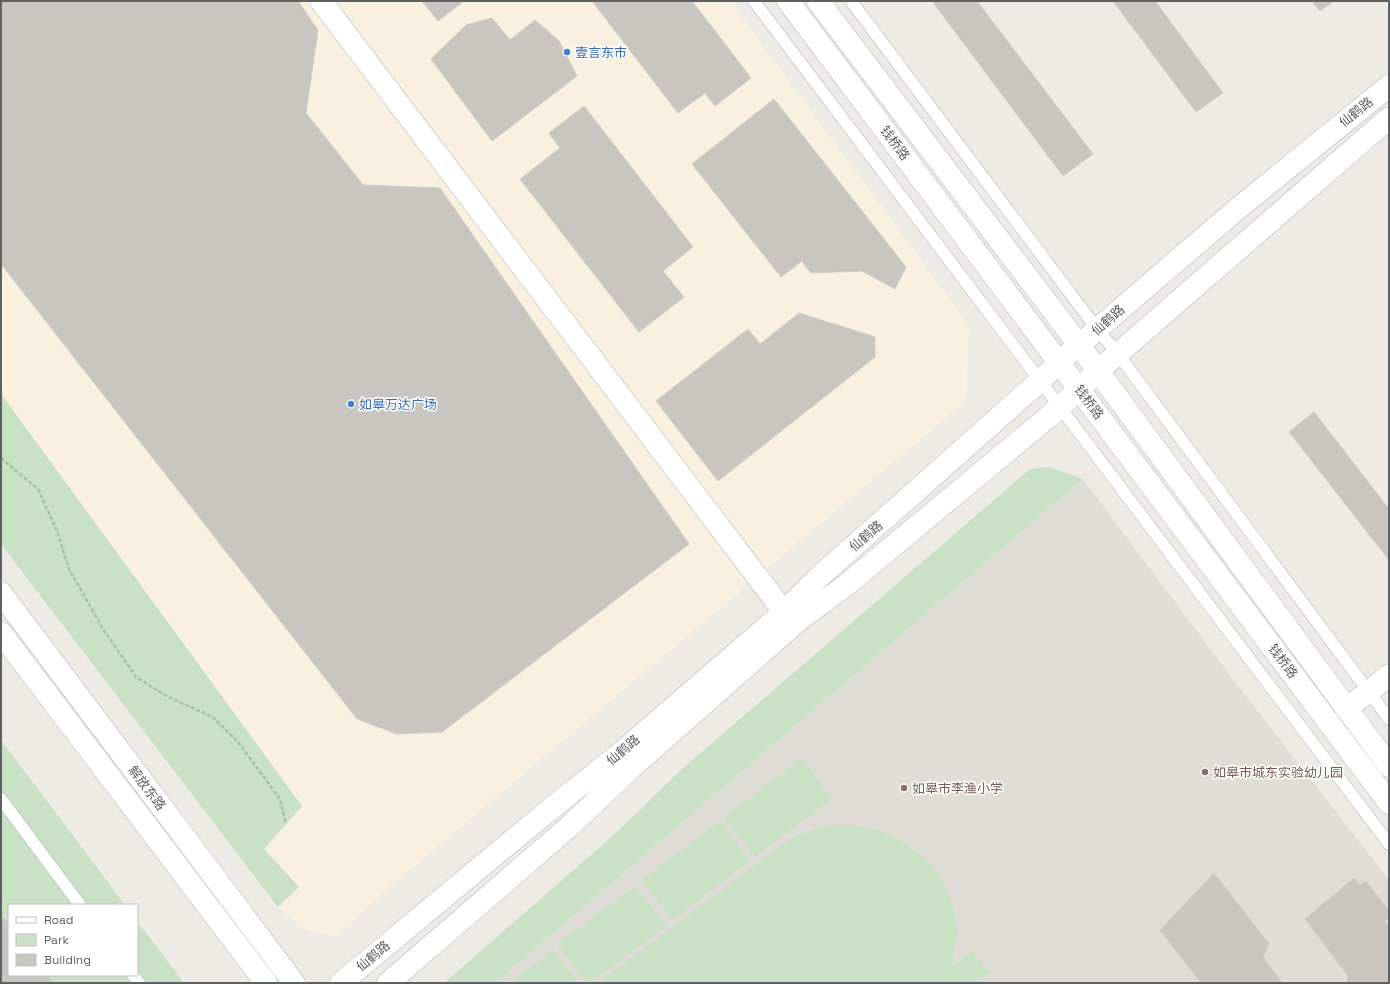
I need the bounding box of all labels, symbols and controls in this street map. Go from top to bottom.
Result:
place label: 壹言东市 [575,44,627,61]
marker: 壹言东市 [562,47,572,57]
street label: 仙鹤路 [1335,93,1377,131]
street label: 钱桥路 [876,122,914,164]
street label: 仙鹤路 [1088,301,1128,339]
street label: 钱桥路 [1070,381,1108,423]
place label: 如皋万达广场 [359,396,437,413]
marker: 如皋万达广场 [346,399,356,409]
street label: 仙鹤路 [846,517,886,555]
street label: 钱桥路 [1264,640,1302,682]
street label: 仙鹤路 [603,731,643,769]
street label: 解放东路 [125,762,169,814]
place label: 如皋市城东实验幼儿园 [1213,764,1343,781]
marker: 如皋市城东实验幼儿园 [1200,767,1210,777]
place label: 如皋市李渔小学 [912,780,1003,797]
marker: 如皋市李渔小学 [899,783,909,793]
legend [8,904,138,976]
text: Road [44,912,73,928]
text: Park [44,932,69,948]
street label: 仙鹤路 [353,937,393,975]
text: Building [44,952,91,968]

